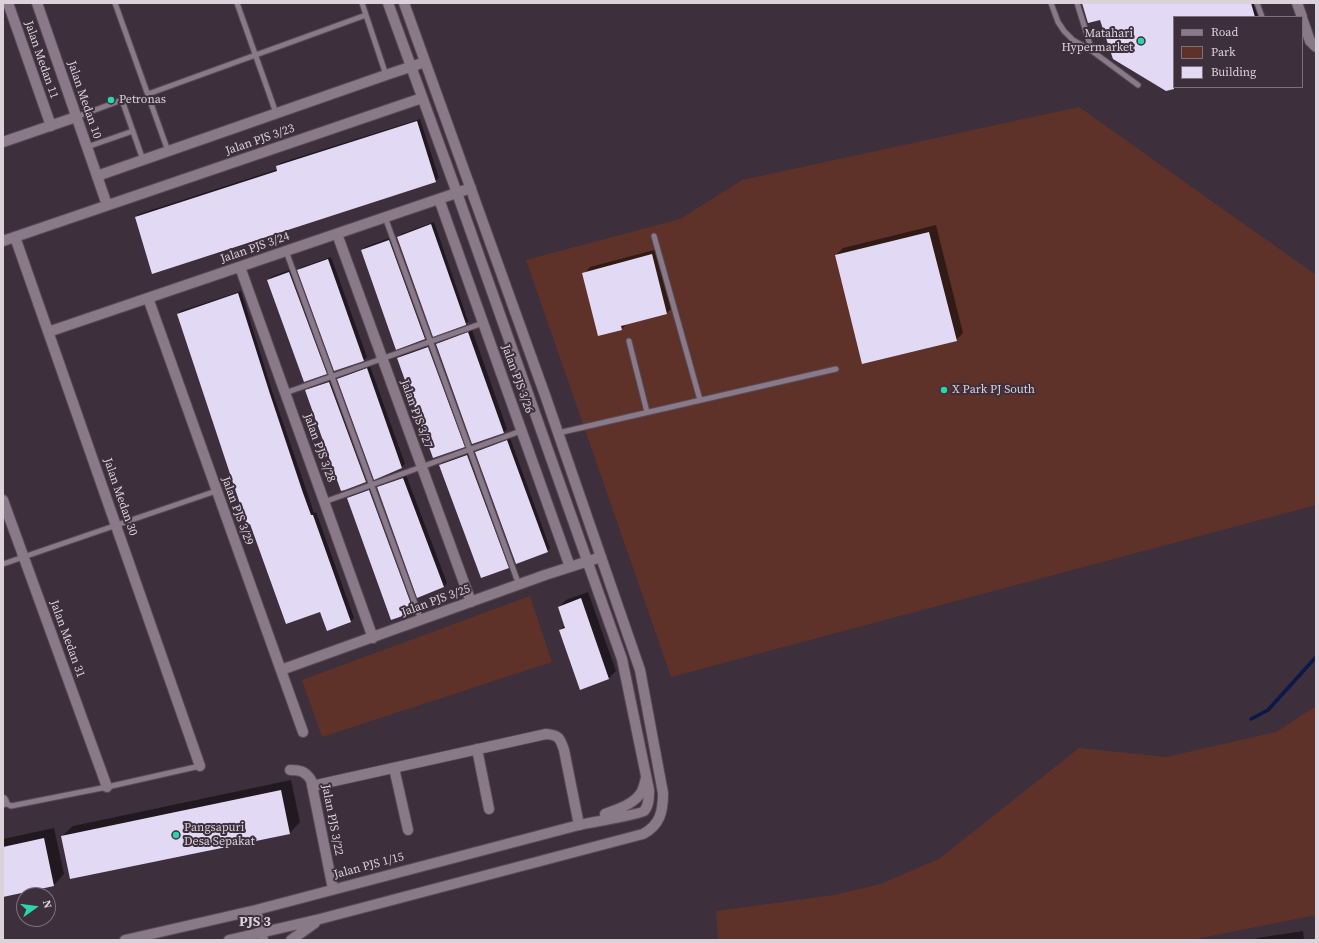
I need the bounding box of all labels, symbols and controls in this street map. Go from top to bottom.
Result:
legend [1173,16,1303,88]
street label: Jalan Medan 11 [21,19,61,101]
text: Road [1211,24,1238,40]
place label: Matahari Hypermarket [1061,27,1133,55]
marker: Matahari Hypermarket [1136,36,1146,46]
text: Park [1211,44,1236,60]
street label: Jalan Medan 10 [64,59,104,141]
text: Building [1211,64,1256,80]
place label: Petronas [119,93,166,107]
marker: Petronas [106,95,116,105]
street label: Jalan PJS 3/23 [224,121,296,159]
street label: Jalan PJS 3/24 [219,229,291,267]
street label: Jalan PJS 3/26 [498,343,536,415]
street label: Jalan PJS 3/27 [397,378,435,450]
place label: X Park PJ South [952,383,1035,397]
marker: X Park PJ South [939,385,949,395]
street label: Jalan PJS 3/28 [300,412,338,484]
street label: Jalan Medan 30 [100,456,140,538]
street label: Jalan PJS 3/29 [218,475,256,547]
street label: Jalan PJS 3/25 [400,582,472,620]
street label: Jalan Medan 31 [46,598,88,680]
street label: Jalan PJS 3/22 [318,783,346,857]
place label: Pangsapuri Desa Sepakat [184,821,255,849]
marker: Pangsapuri Desa Sepakat [171,830,181,840]
street label: Jalan PJS 1/15 [332,850,406,882]
north arrow [16,887,56,927]
text: N [39,899,55,910]
district label: PJS 3 [239,914,271,930]

